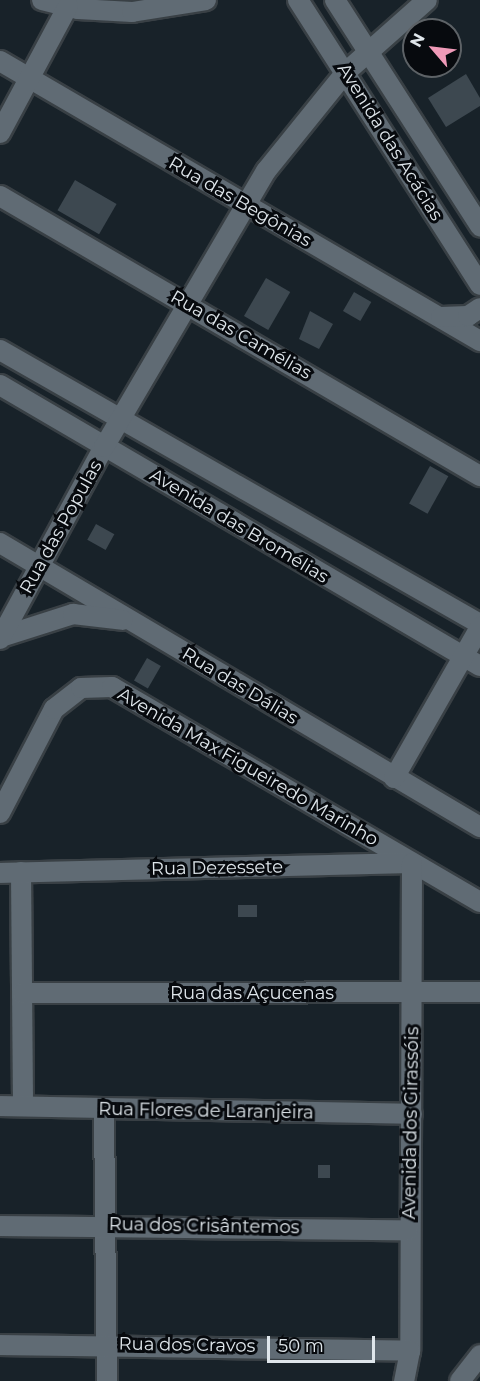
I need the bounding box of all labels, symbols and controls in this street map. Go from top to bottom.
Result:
north arrow [402,18,462,78]
text: N [406,30,429,50]
street label: Avenida das Acácias [333,59,447,225]
street label: Rua das Begônias [165,152,315,252]
street label: Rua das Camélias [167,286,315,384]
street label: Rua das Populas [15,456,107,598]
street label: Avenida das Bromélias [146,464,332,588]
street label: Rua das Dálias [178,643,302,729]
street label: Avenida Max Figueiredo Marinho [114,683,382,851]
street label: Rua Dezessete [151,856,283,880]
street label: Rua das Açucenas [170,982,334,1004]
street label: Avenida dos Girassóis [399,1026,423,1220]
street label: Rua Flores de Laranjeira [98,1098,314,1124]
street label: Rua dos Crisântemos [108,1214,300,1238]
scale bar [270,1324,378,1362]
street label: Rua dos Cravos [118,1333,256,1357]
text: 50 m [278,1335,324,1357]

